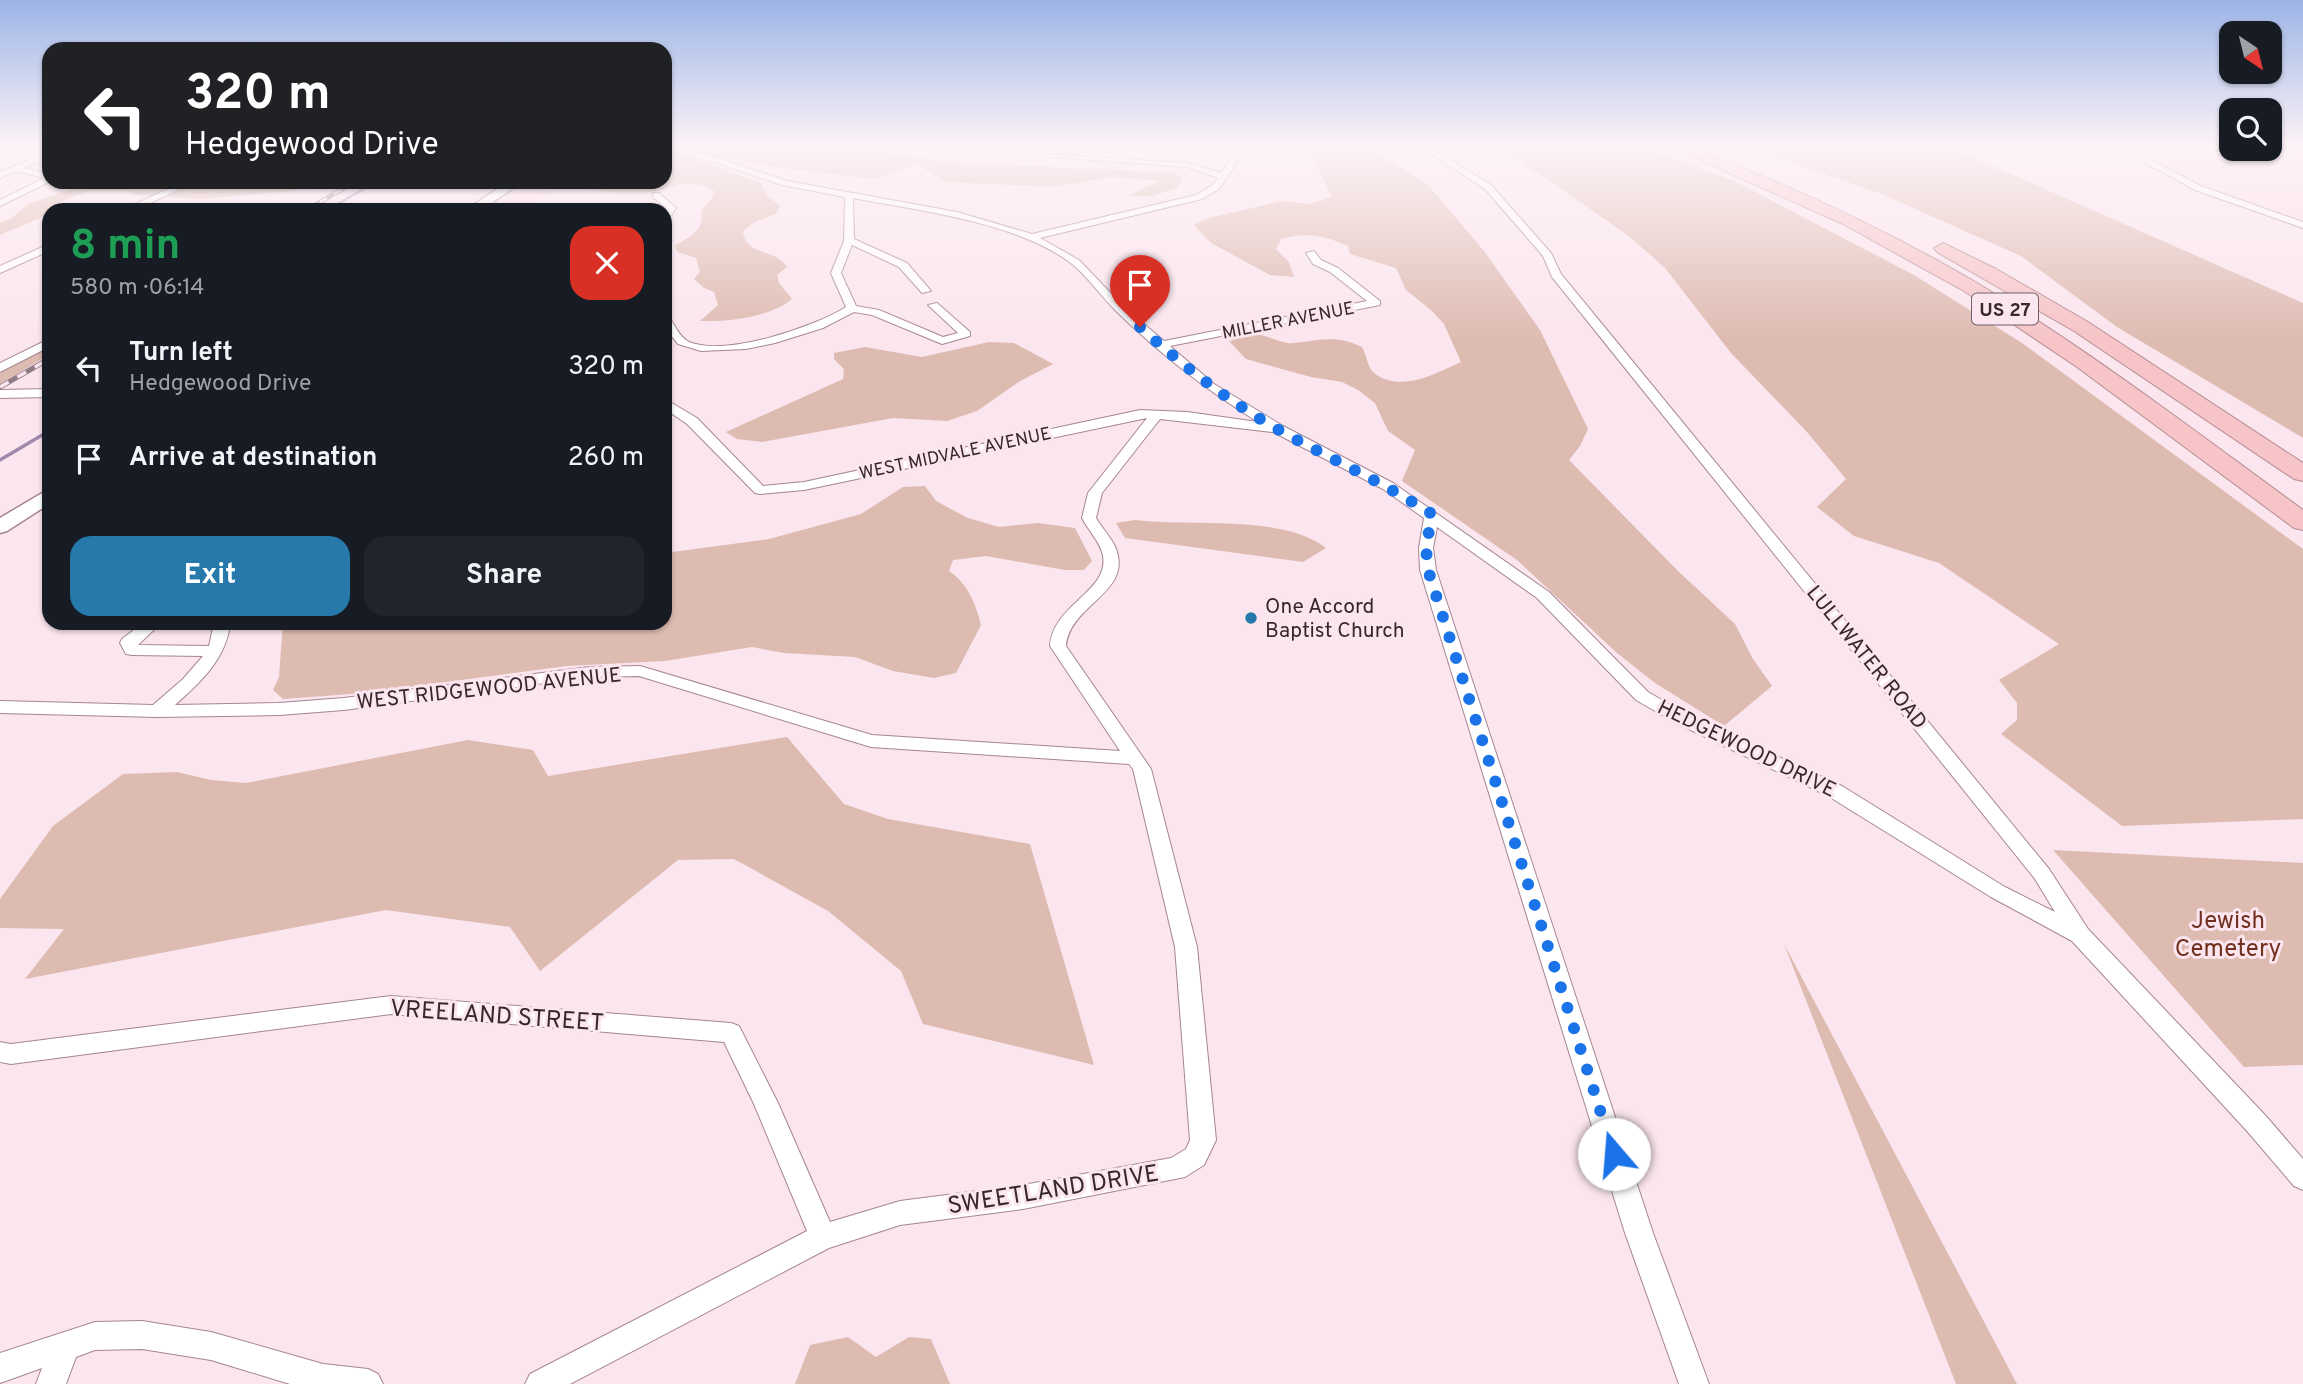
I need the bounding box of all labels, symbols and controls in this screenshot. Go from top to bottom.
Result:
north arrow [2219,21,2282,84]
map controls [2219,21,2282,161]
text: 320 m [185,65,331,127]
icon: left [70,70,161,161]
button: search [2219,98,2282,161]
text: Hedgewood Drive [185,126,439,166]
text: 8 min [70,221,180,274]
button: close [570,226,644,300]
pin [1110,255,1170,327]
icon: arrive [1121,266,1159,304]
text: 580 m · 06:14 [70,274,205,303]
road number: US 27 [1972,294,2038,324]
street label: MILLER AVENUE [1220,297,1356,346]
text: Turn left [129,337,233,370]
icon: left [70,349,108,387]
text: 320 m [568,351,644,384]
text: Hedgewood Drive [129,370,311,399]
street label: WEST MIDVALE AVENUE [857,423,1053,486]
icon: arrive [70,440,108,478]
text: Arrive at destination [129,442,377,475]
text: 260 m [568,442,644,475]
button: Exit [70,536,350,616]
button: Share [364,536,644,616]
street label: LULLWATER ROAD [1799,580,1932,735]
place label: One Accord Baptist Church [1265,594,1405,645]
marker: One Accord Baptist Church [1243,610,1259,626]
street label: WEST RIDGEWOOD AVENUE [356,662,623,717]
street label: HEDGEWOOD DRIVE [1653,694,1840,804]
park label: Jewish Cemetery [2175,907,2281,965]
street label: VREELAND STREET [389,995,605,1039]
position arrow [1577,1117,1651,1191]
street label: SWEETLAND DRIVE [946,1159,1161,1222]

